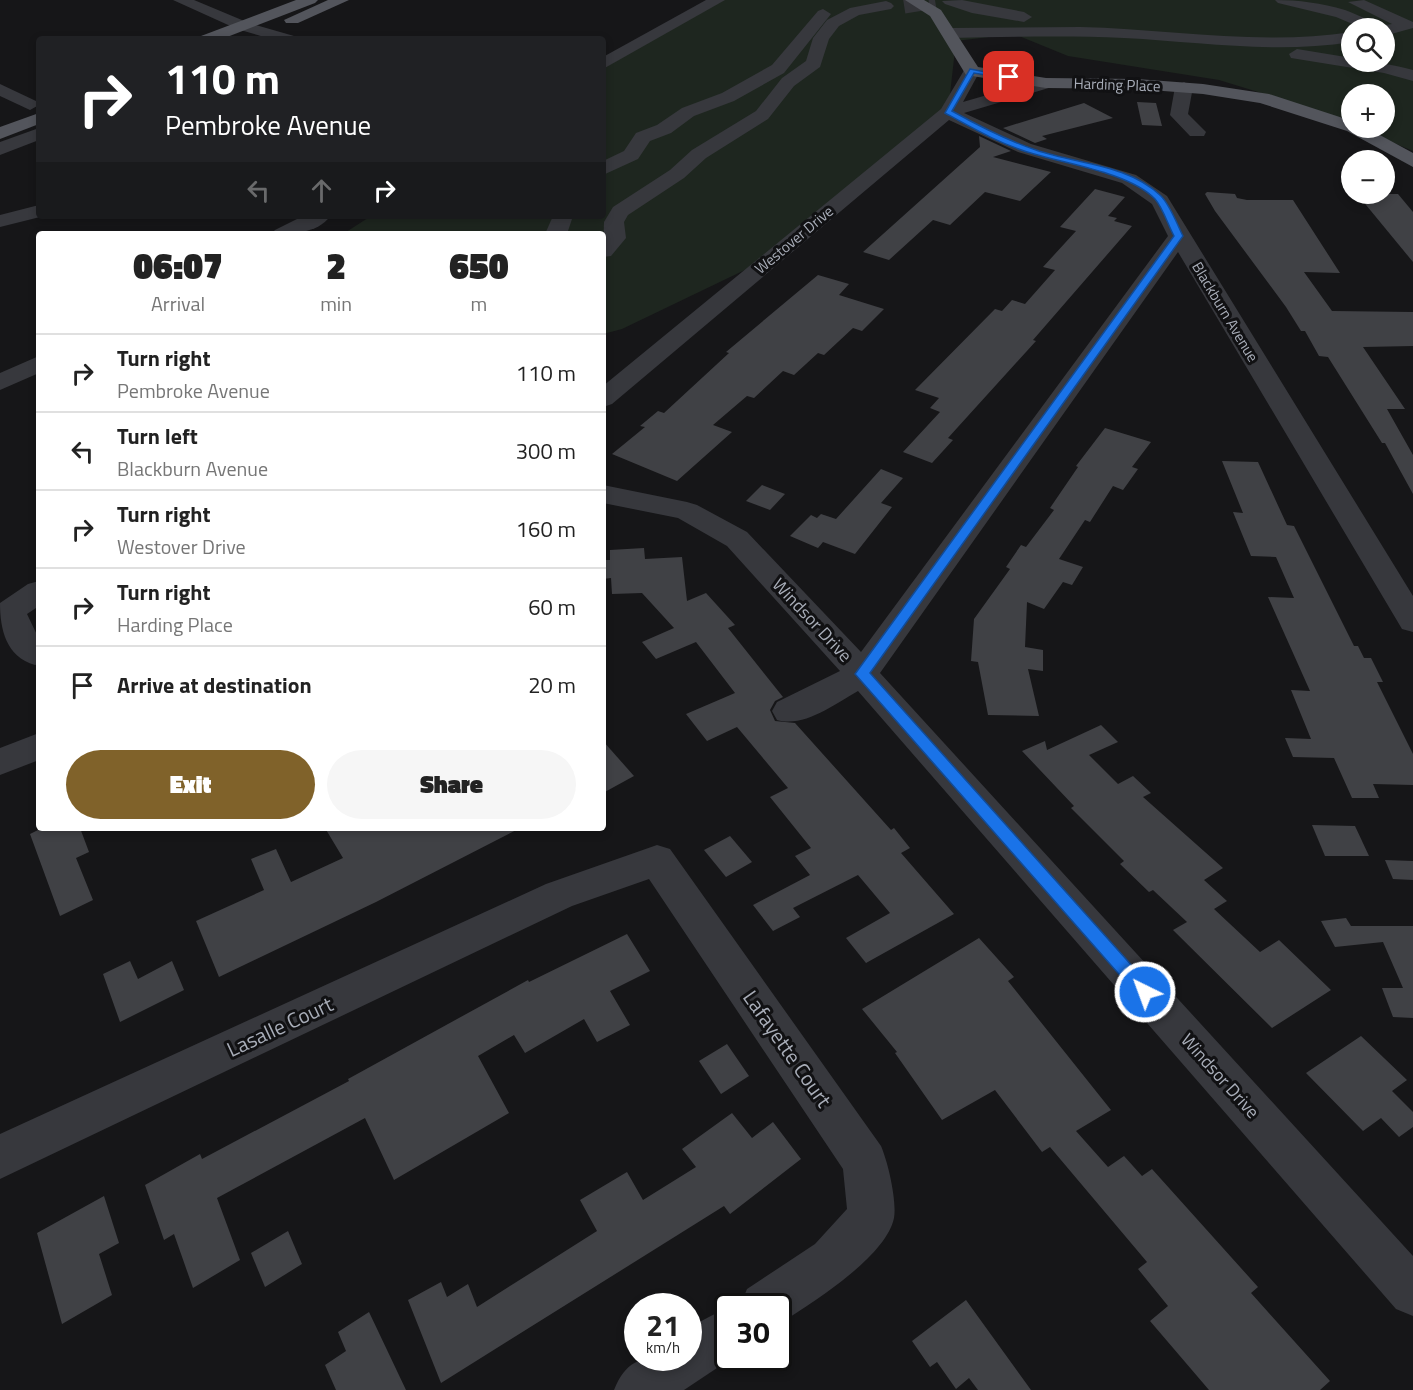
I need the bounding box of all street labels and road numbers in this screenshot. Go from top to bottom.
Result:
street label: Harding Place [1073,71,1161,98]
street label: Westover Drive [749,200,838,279]
street label: Blackburn Avenue [1186,257,1264,366]
street label: Windsor Drive [766,572,859,668]
street label: Lafayette Court [736,983,840,1114]
street label: Lasalle Court [221,987,339,1065]
street label: Windsor Drive [1175,1027,1266,1124]

